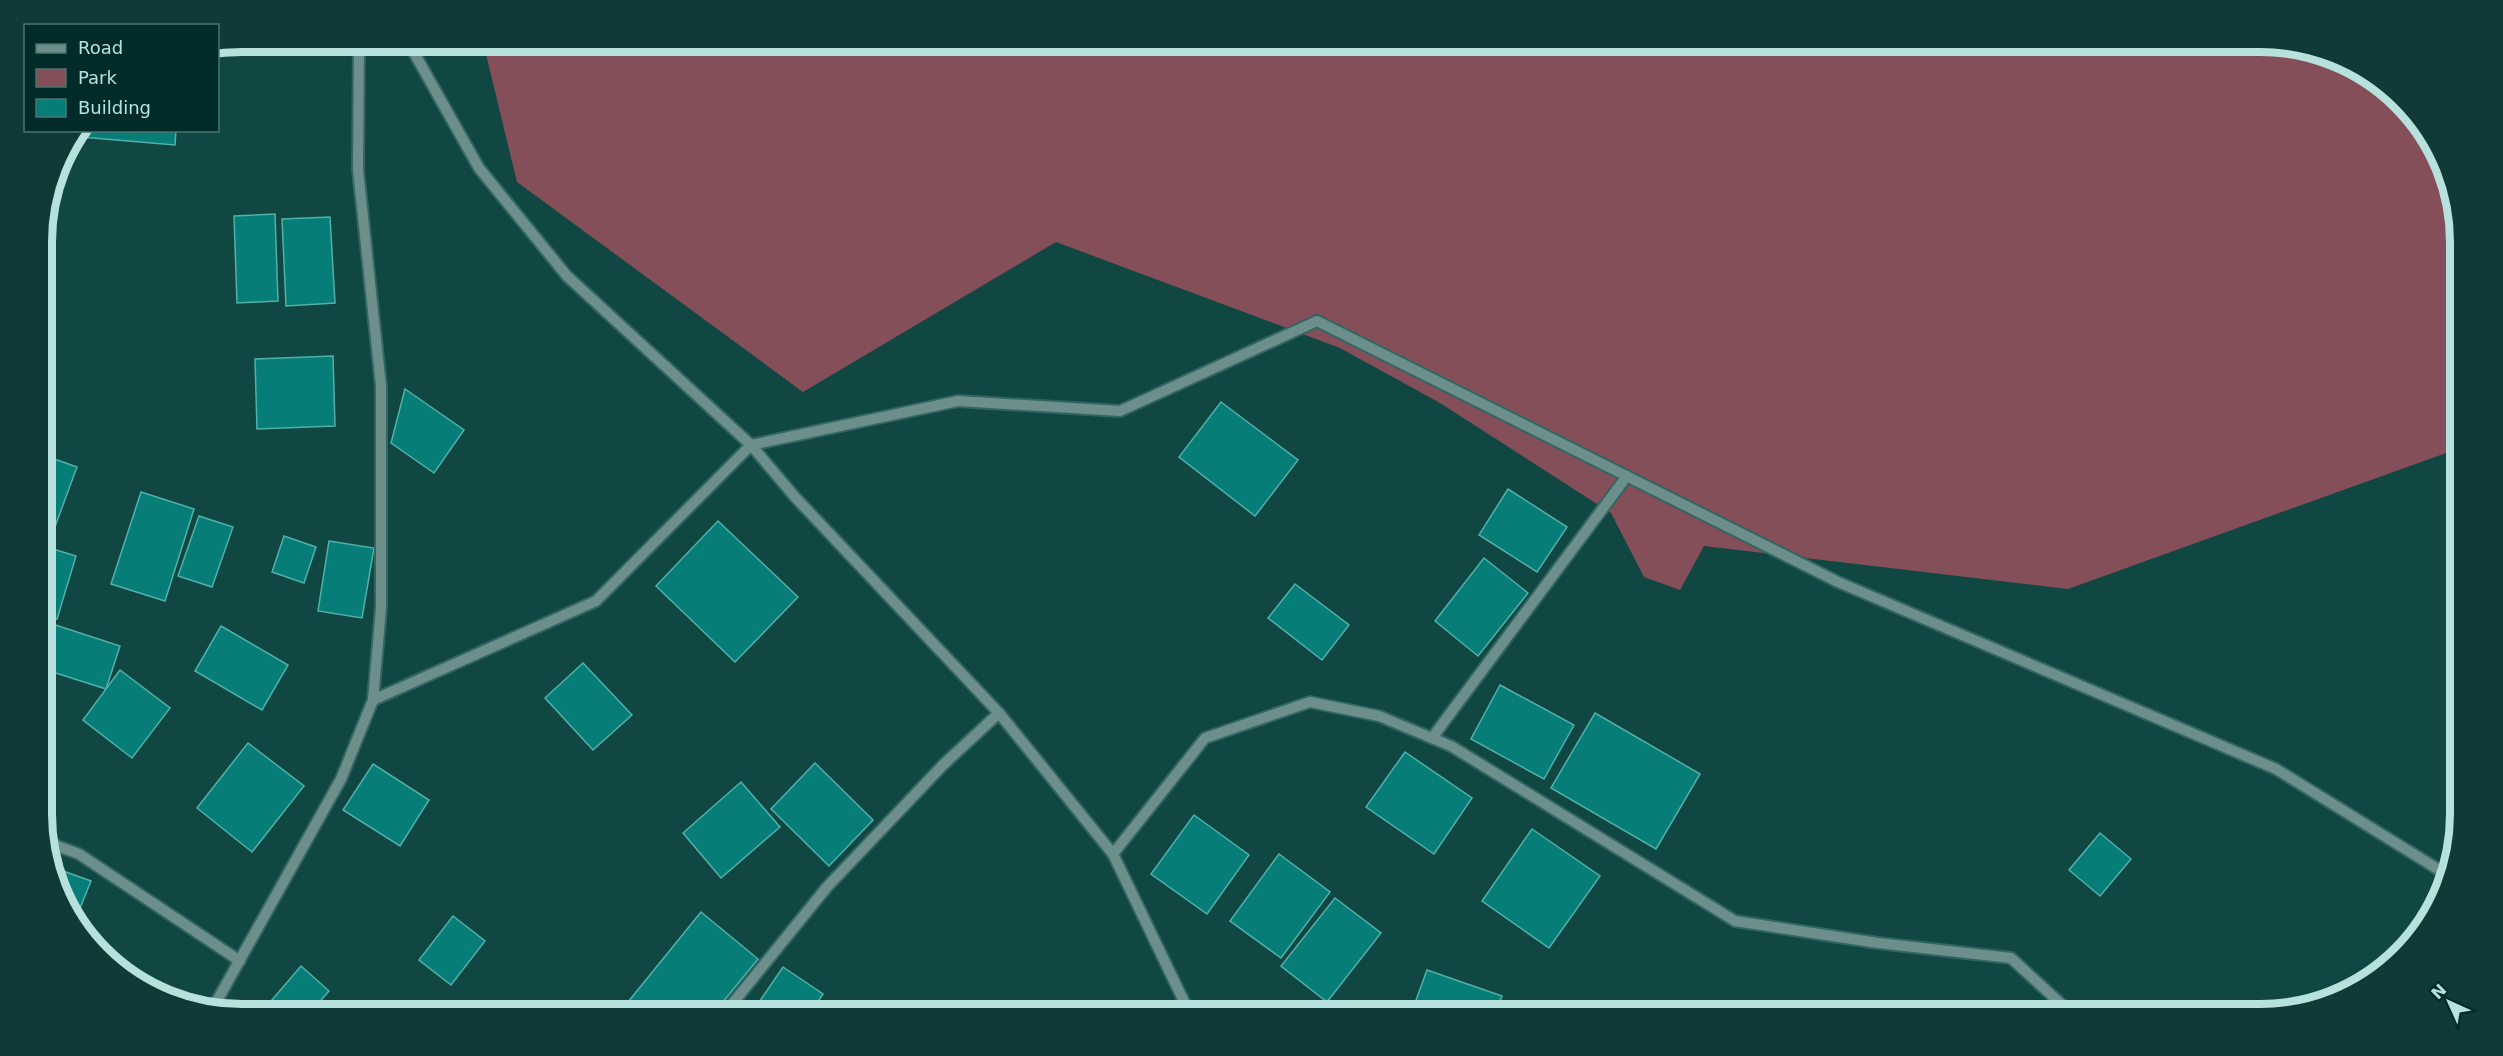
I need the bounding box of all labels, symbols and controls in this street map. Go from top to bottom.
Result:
legend [24,24,219,132]
text: Road [78,37,123,58]
text: Park [78,67,117,88]
text: Building [78,97,151,118]
north arrow [2419,972,2479,1032]
text: N [2427,980,2450,1003]

